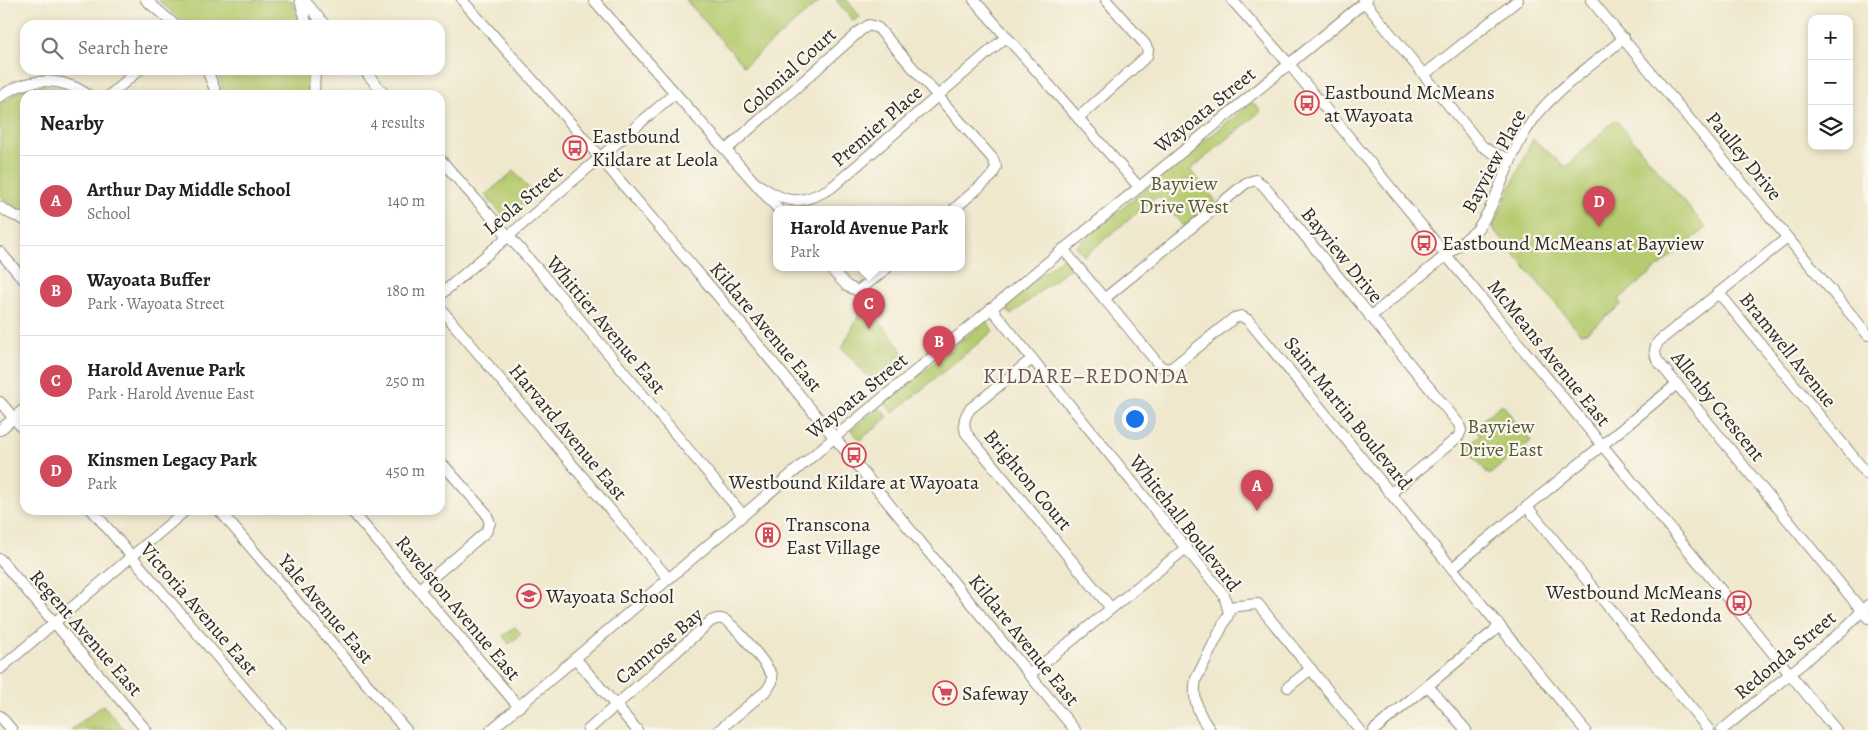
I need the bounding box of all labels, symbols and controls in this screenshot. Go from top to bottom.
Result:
map controls [1808,15,1853,150]
button: + [1808,15,1853,60]
search box [20,20,445,75]
street label: Colonial Court [736,21,842,121]
icon: search [38,34,66,62]
text: Search here [78,35,168,61]
button: − [1808,60,1853,105]
street label: Wayoata Street [1148,61,1262,160]
street label: Premier Place [826,79,928,173]
place label: Eastbound McMeans at Wayoata [1324,79,1495,129]
bus stop icon: Eastbound McMeans at Wayoata [1294,90,1320,116]
street label: Bayview Place [1455,104,1533,218]
button: layers [1808,105,1853,150]
street label: Paulley Drive [1700,106,1788,206]
text: Nearby [40,109,103,137]
text: 4 results [371,112,425,134]
place label: Eastbound Kildare at Leola [592,123,719,173]
bus stop icon: Eastbound Kildare at Leola [562,135,588,161]
street label: Leola Street [477,158,569,241]
park label: Bayview Drive West [1139,170,1229,220]
text: Arthur Day Middle School [87,177,290,203]
pin: D [1583,186,1615,227]
text: A [51,190,61,212]
text: 140 m [387,190,425,212]
street label: Bayview Drive [1295,201,1389,309]
text: School [87,203,130,225]
popup [773,206,965,271]
text: Harold Avenue Park [790,215,948,241]
bus stop icon: Eastbound McMeans at Bayview [1411,230,1437,256]
place label: Eastbound McMeans at Bayview [1442,230,1705,257]
text: Park [790,241,820,263]
street label: Whittier Avenue East [539,249,672,400]
street label: Kildare Avenue East [703,256,829,398]
text: Wayoata Buffer [87,267,211,293]
street label: McMeans Avenue East [1481,274,1617,432]
text: B [51,280,61,302]
text: 180 m [387,280,425,302]
street label: Bramwell Avenue [1733,287,1843,413]
pin: C [853,288,885,329]
text: Park · Wayoata Street [87,293,225,315]
pin: B [923,326,955,367]
street label: Saint Martin Boulevard [1278,331,1418,496]
street label: Allenby Crescent [1664,344,1771,467]
street label: Wayoata Street [800,347,914,446]
text: Harold Avenue Park [87,357,245,383]
street label: Harvard Avenue East [503,358,634,506]
district label: KILDARE–REDONDA [983,362,1189,390]
text: C [51,370,61,392]
text: 250 m [386,370,425,392]
text: Park · Harold Avenue East [87,383,254,405]
your location [1122,406,1148,432]
park label: Bayview Drive East [1459,413,1544,463]
street label: Brighton Court [978,424,1079,537]
bus stop icon: Westbound Kildare at Wayoata [841,442,867,468]
text: Kinsmen Legacy Park [87,447,257,473]
street label: Whitehall Boulevard [1122,448,1247,597]
text: D [50,460,62,482]
text: 450 m [386,460,425,482]
place label: Westbound Kildare at Wayoata [728,469,980,496]
pin: A [1241,470,1273,511]
text: Park [87,473,117,495]
place label: Transcona East Village [786,511,880,561]
building icon: Transcona East Village [755,522,781,548]
street label: Ravelston Avenue East [389,530,527,687]
street label: Victoria Avenue East [133,536,264,681]
street label: Yale Avenue East [271,548,380,670]
street label: Regent Avenue East [23,564,149,702]
street label: Kildare Avenue East [962,568,1086,712]
place label: Westbound McMeans at Redonda [1545,579,1723,629]
school or university icon: Wayoata School [516,583,542,609]
place label: Wayoata School [545,583,674,610]
bus stop icon: Westbound McMeans at Redonda [1726,590,1752,616]
street label: Camrose Bay [609,601,709,691]
street label: Redonda Street [1728,604,1842,706]
supermarket icon: Safeway [932,680,958,706]
place label: Safeway [962,680,1029,707]

